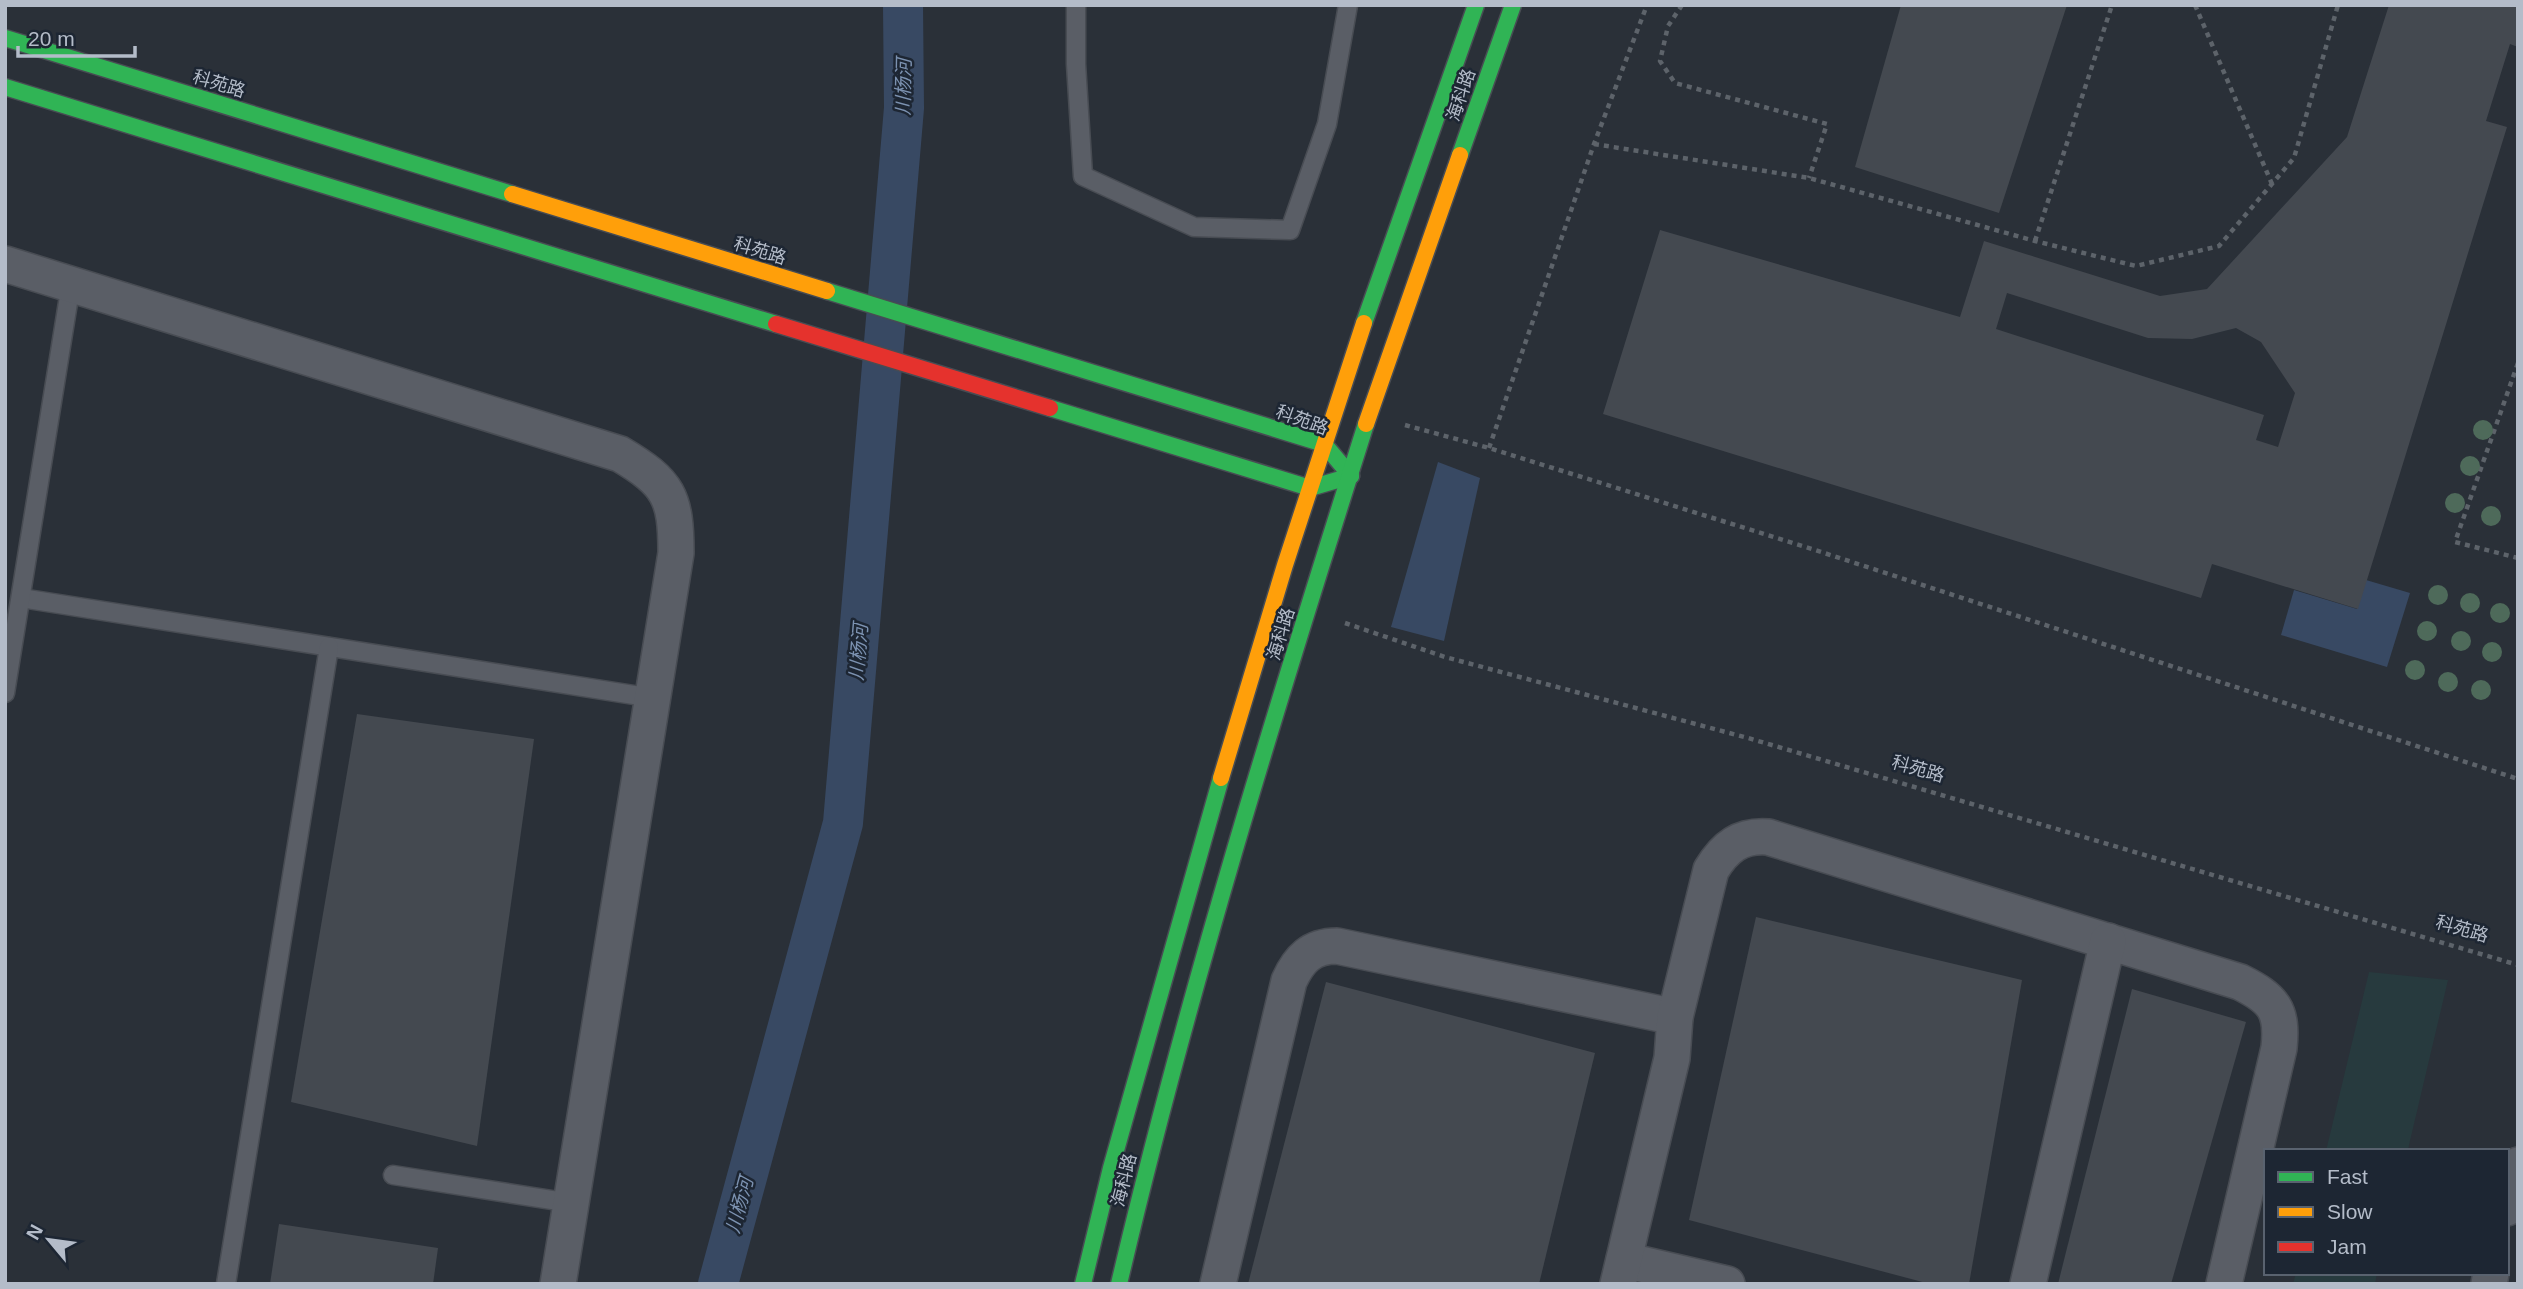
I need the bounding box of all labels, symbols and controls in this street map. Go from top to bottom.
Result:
scale bar [18,14,135,58]
text: 20 m [28,27,75,50]
water label: 川杨河 [893,54,915,116]
street label: 海科路 [1443,66,1479,124]
street label: 科苑路 [190,67,248,101]
street label: 科苑路 [731,234,789,268]
street label: 科苑路 [1273,401,1331,439]
street label: 海科路 [1264,605,1298,663]
water label: 川杨河 [846,619,872,681]
street label: 科苑路 [1889,752,1947,786]
street label: 科苑路 [2433,912,2491,946]
legend [2264,1149,2509,1275]
street label: 海科路 [1108,1151,1140,1209]
text: Fast [2327,1165,2368,1188]
water label: 川杨河 [722,1171,758,1235]
text: Slow [2327,1200,2373,1223]
north arrow [14,1205,84,1275]
text: N [22,1221,47,1243]
text: Jam [2327,1235,2367,1258]

